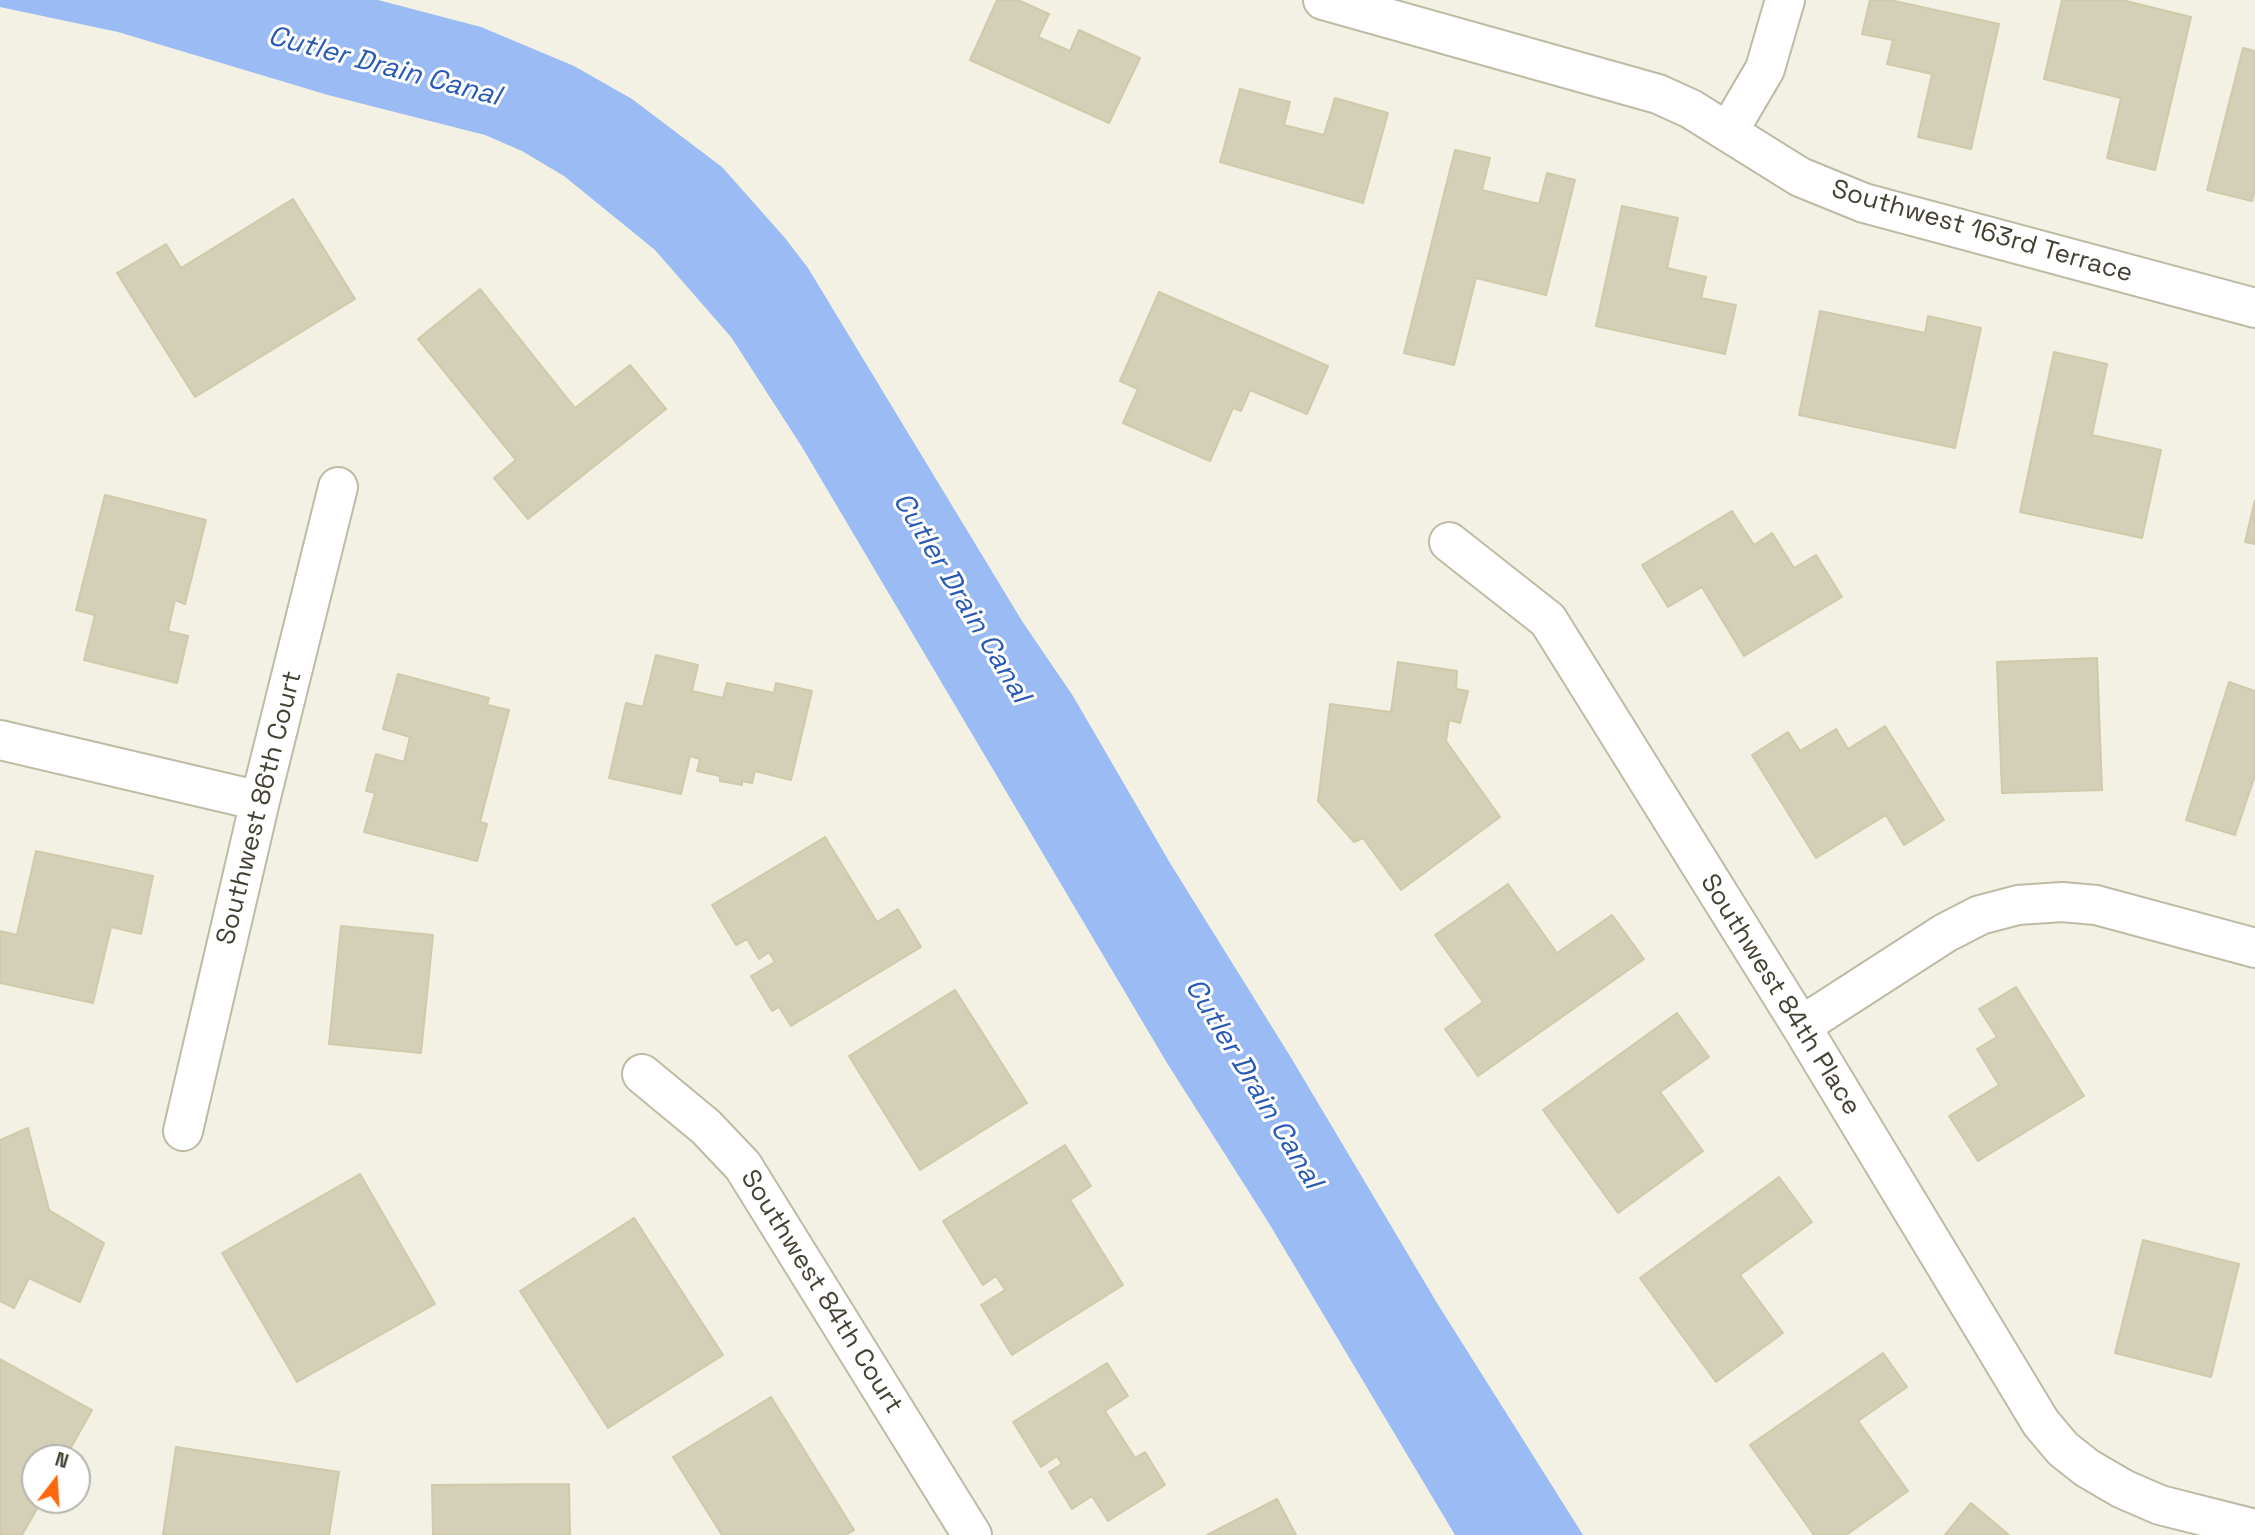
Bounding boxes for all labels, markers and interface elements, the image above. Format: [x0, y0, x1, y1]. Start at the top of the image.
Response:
water label: Cutler Drain Canal [264, 20, 504, 114]
street label: Southwest 163rd Terrace [1828, 174, 2136, 290]
water label: Cutler Drain Canal [885, 487, 1037, 709]
street label: Southwest 86th Court [211, 668, 309, 948]
street label: Southwest 84th Place [1693, 869, 1867, 1121]
water label: Cutler Drain Canal [1177, 973, 1329, 1195]
street label: Southwest 84th Court [733, 1165, 909, 1419]
north arrow [21, 1444, 91, 1514]
text: N [52, 1447, 71, 1474]

